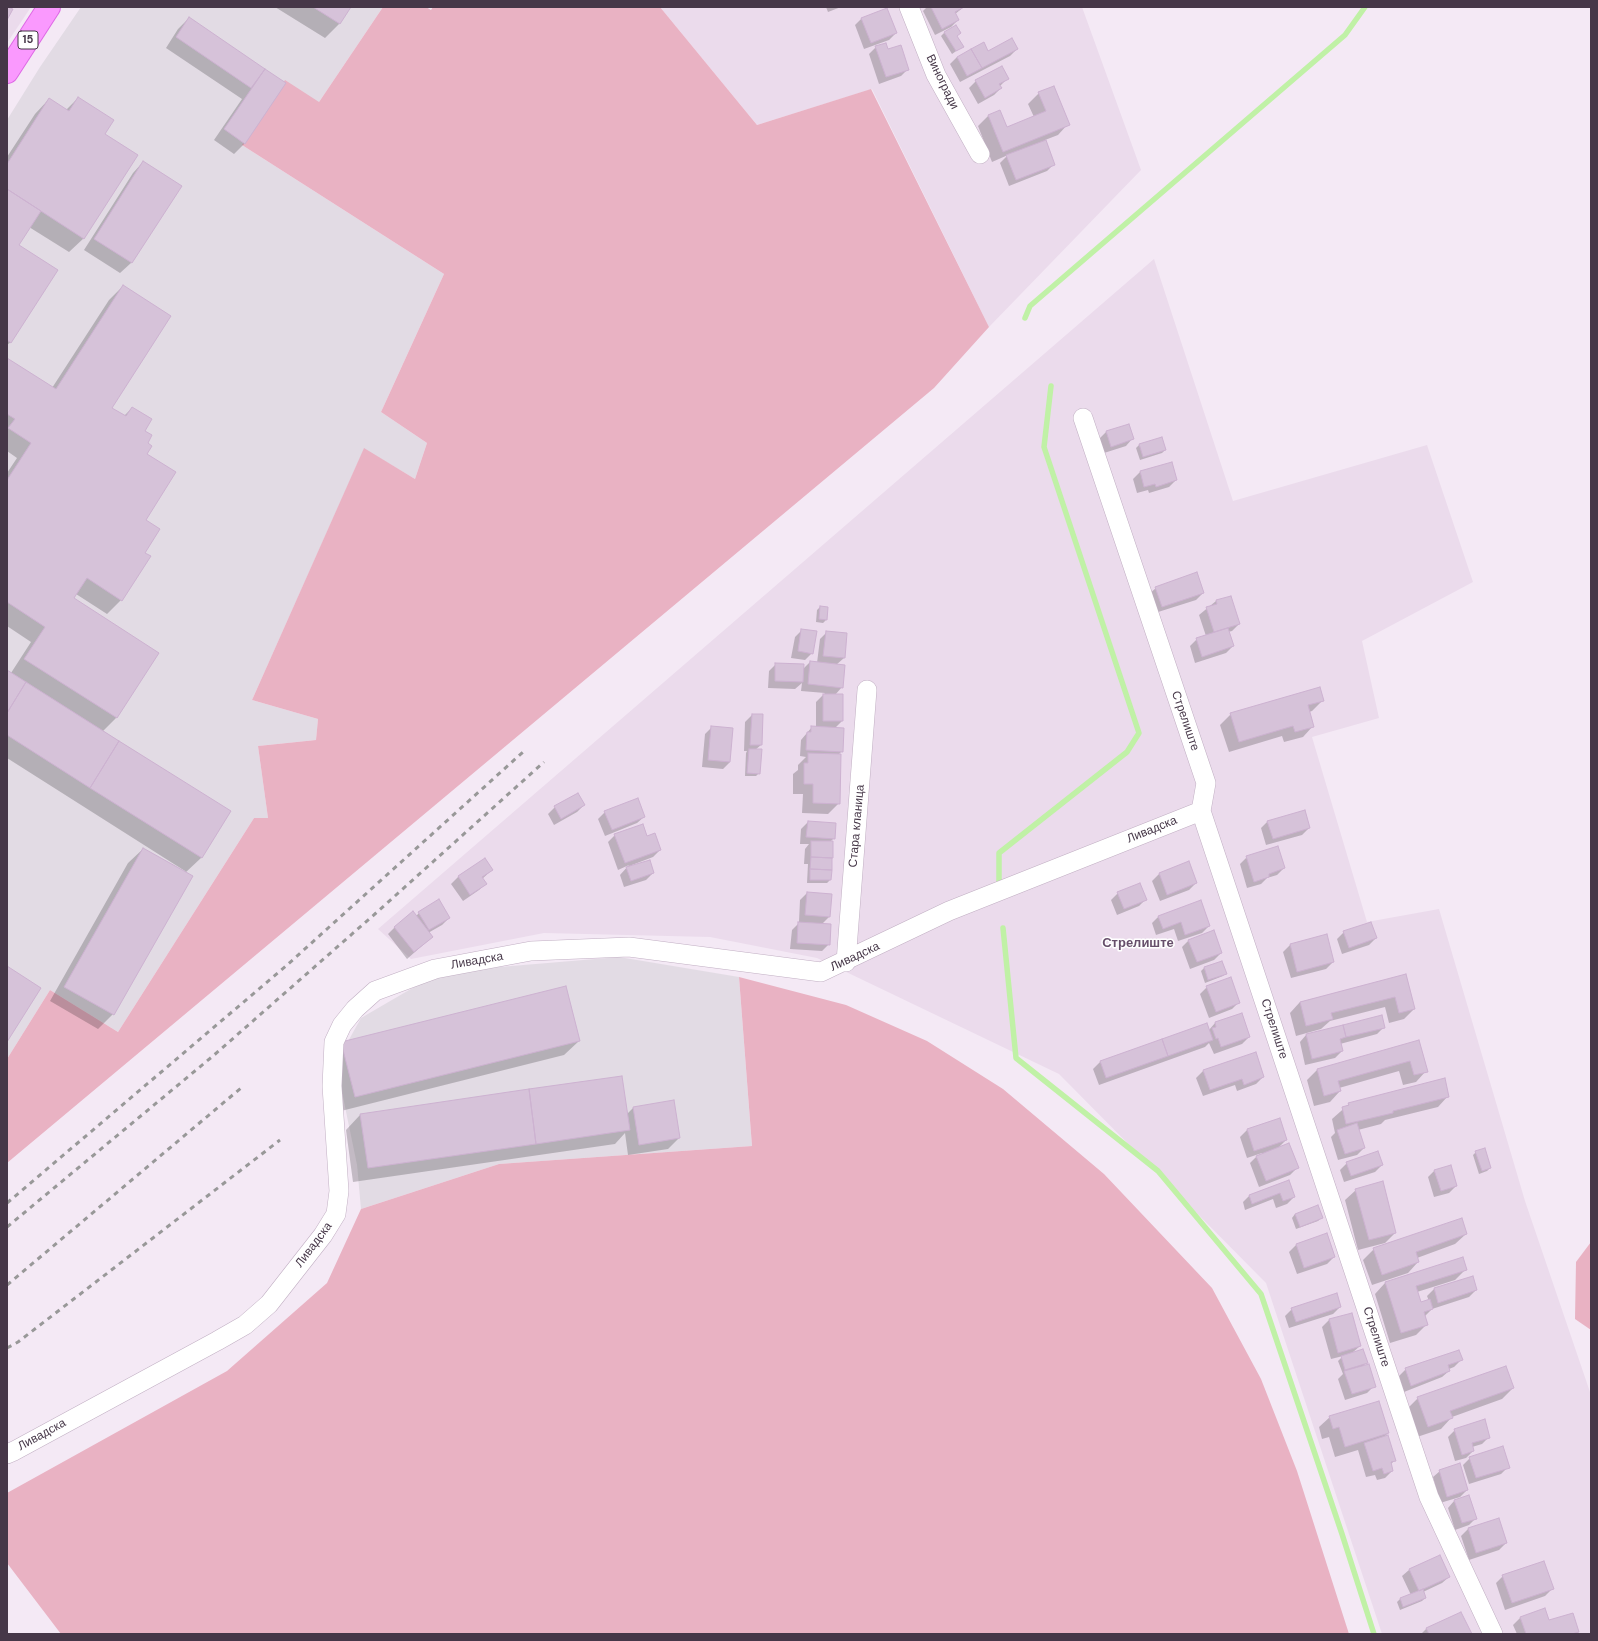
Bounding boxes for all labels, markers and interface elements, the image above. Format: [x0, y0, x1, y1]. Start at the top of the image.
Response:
road number: 15 [18, 31, 38, 49]
street label: Виногради [923, 52, 961, 112]
street label: Стрелиште [1168, 689, 1202, 753]
street label: Стара кланица [846, 784, 868, 868]
street label: Ливадска [1125, 813, 1179, 847]
district label: Стрелиште [1102, 936, 1174, 952]
street label: Ливадска [828, 939, 882, 975]
street label: Ливадска [450, 949, 504, 973]
street label: Стрелиште [1257, 997, 1291, 1061]
street label: Ливадска [292, 1220, 336, 1270]
street label: Стрелиште [1359, 1305, 1393, 1369]
street label: Ливадска [15, 1416, 69, 1454]

